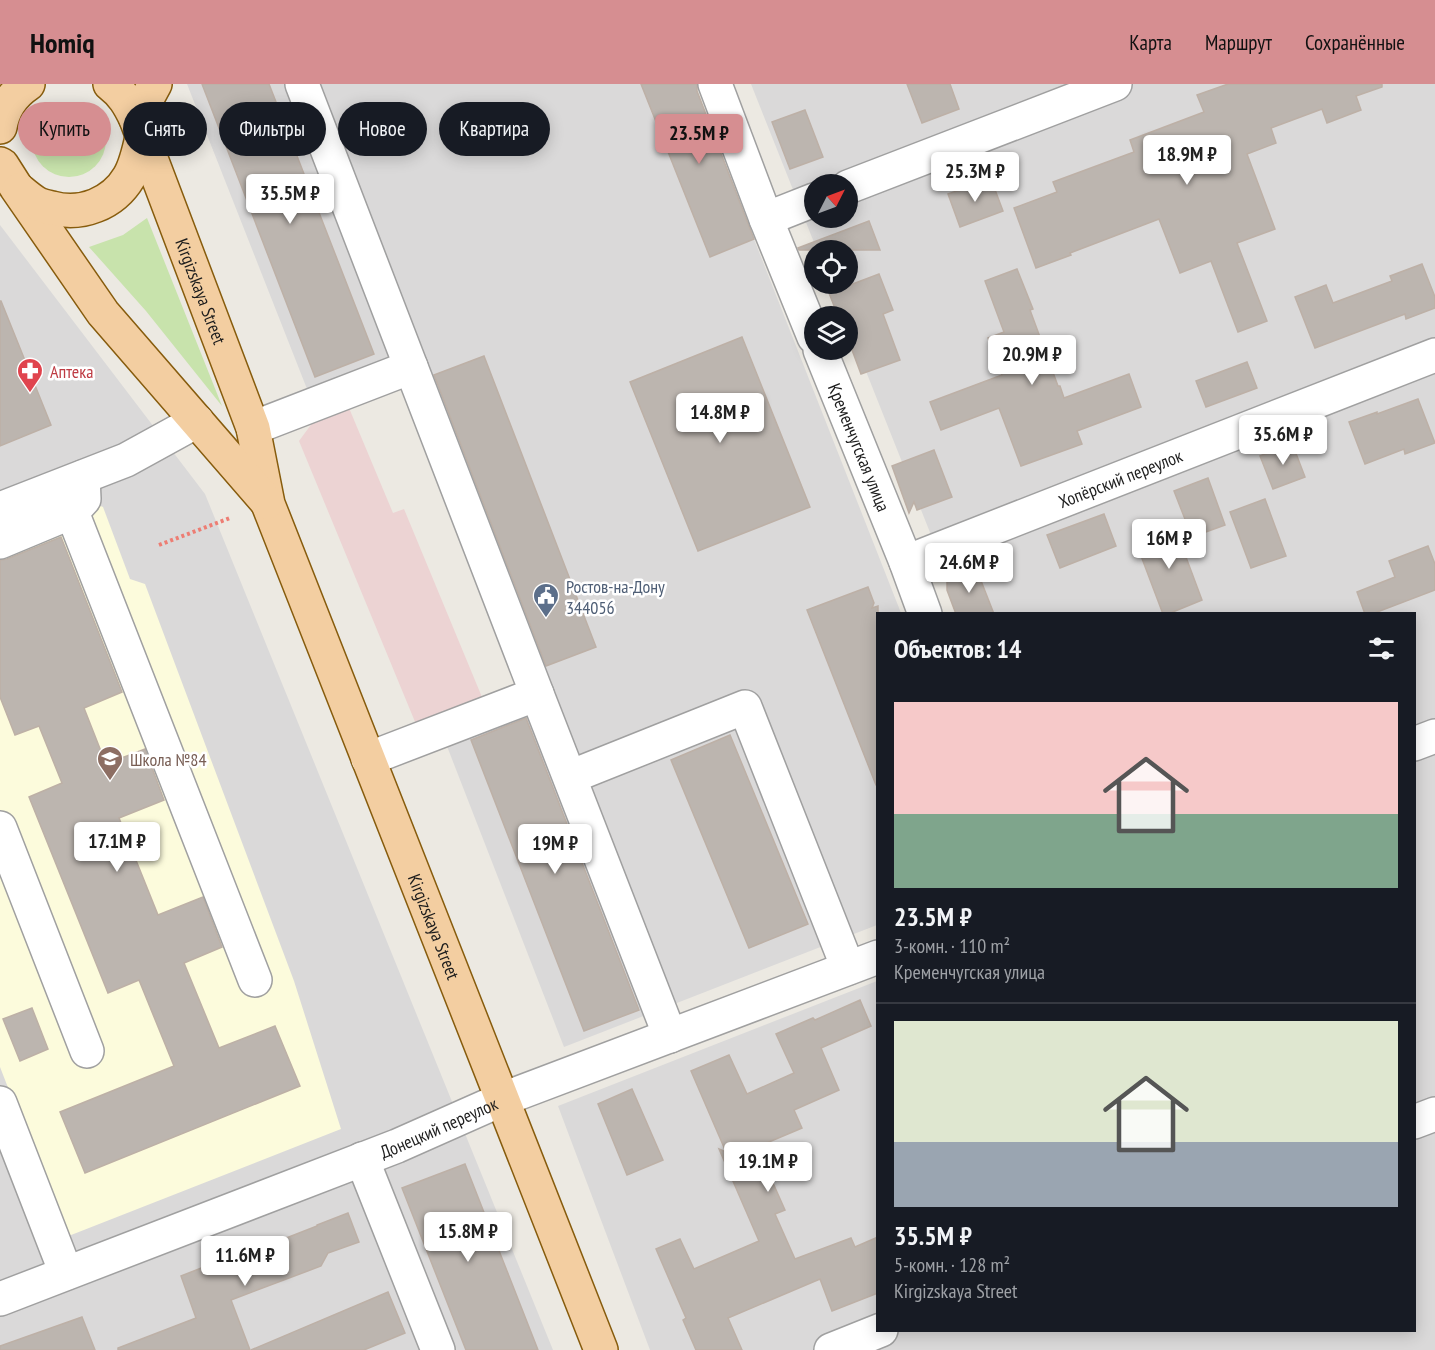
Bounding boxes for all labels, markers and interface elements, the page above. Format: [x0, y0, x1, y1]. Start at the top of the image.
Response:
text: Homiq [30, 24, 95, 61]
text: Карта [1129, 29, 1172, 56]
text: Маршрут [1205, 29, 1272, 56]
text: Сохранённые [1305, 29, 1405, 56]
chip: Купить [18, 102, 111, 156]
chip: Снять [123, 102, 207, 156]
chip: Фильтры [219, 102, 326, 156]
chip: Новое [338, 102, 427, 156]
chip: Квартира [439, 102, 550, 156]
pin: 23.5M ₽ [644, 114, 754, 165]
text: 23.5M ₽ [669, 120, 729, 146]
pin: 18.9M ₽ [1132, 135, 1242, 186]
text: 18.9M ₽ [1157, 141, 1217, 167]
pin: 25.3M ₽ [920, 152, 1030, 203]
text: 25.3M ₽ [945, 158, 1005, 184]
pin: 35.5M ₽ [235, 174, 345, 225]
north arrow [804, 174, 858, 228]
map controls [804, 174, 858, 360]
text: 35.5M ₽ [260, 180, 320, 206]
street label: Kirgizskaya Street [171, 235, 232, 347]
button: locate [804, 240, 858, 294]
button: layers [804, 306, 858, 360]
pin: 20.9M ₽ [977, 335, 1087, 386]
text: 20.9M ₽ [1002, 341, 1062, 367]
pharmacy icon: Аптека [15, 356, 45, 394]
place label: Аптека [50, 360, 93, 383]
street label: Кременчугская улица [823, 380, 896, 515]
pin: 14.8M ₽ [665, 393, 775, 444]
text: 14.8M ₽ [690, 399, 750, 425]
pin: 35.6M ₽ [1228, 415, 1338, 466]
text: 35.6M ₽ [1253, 421, 1313, 447]
street label: Хопёрский переулок [1055, 444, 1185, 513]
pin: 16M ₽ [1127, 519, 1211, 570]
text: 16M ₽ [1146, 525, 1192, 551]
pin: 24.6M ₽ [914, 543, 1024, 594]
text: 24.6M ₽ [939, 549, 999, 575]
place label: Ростов-на-Дону 344056 [566, 575, 665, 619]
public building icon: Ростов-на-Дону 344056 [531, 581, 561, 619]
text: Объектов: 14 [894, 632, 1021, 665]
icon: filters [1365, 632, 1398, 665]
icon: home [1092, 741, 1200, 849]
school or university icon: Школа №84 [95, 744, 125, 782]
place label: Школа №84 [130, 748, 207, 771]
pin: 17.1M ₽ [62, 822, 172, 873]
pin: 19M ₽ [513, 824, 597, 875]
text: 17.1M ₽ [88, 828, 146, 854]
text: 19M ₽ [532, 830, 578, 856]
street label: Kirgizskaya Street [403, 871, 465, 983]
text: 23.5M ₽ [894, 900, 972, 933]
text: 3-комн. · 110 m² [894, 933, 1010, 959]
text: Кременчугская улица [894, 959, 1045, 985]
icon: home [1092, 1060, 1200, 1168]
street label: Донецкий переулок [377, 1091, 501, 1163]
pin: 19.1M ₽ [713, 1142, 823, 1193]
text: 19.1M ₽ [738, 1148, 798, 1174]
pin: 15.8M ₽ [413, 1212, 523, 1263]
text: 15.8M ₽ [438, 1218, 498, 1244]
text: 35.5M ₽ [894, 1219, 972, 1252]
pin: 11.6M ₽ [190, 1236, 300, 1287]
text: 11.6M ₽ [215, 1242, 275, 1268]
text: 5-комн. · 128 m² [894, 1252, 1010, 1278]
text: Kirgizskaya Street [894, 1278, 1018, 1304]

